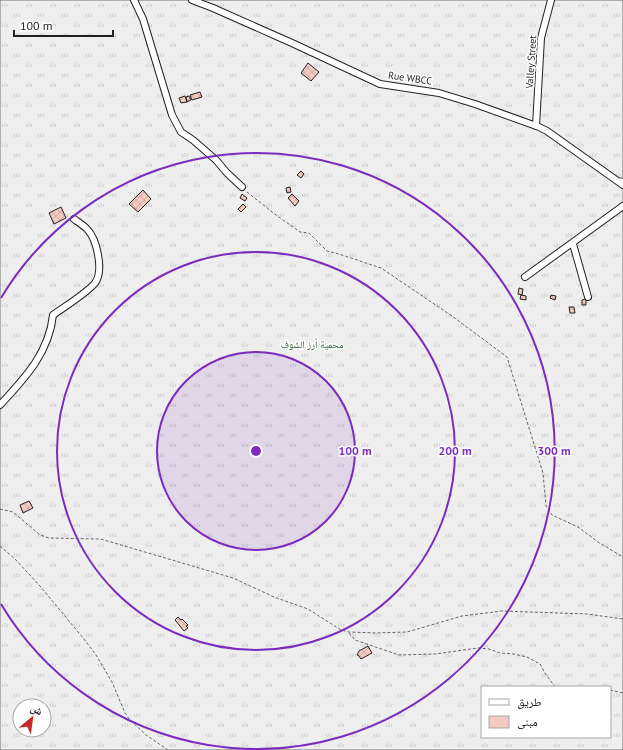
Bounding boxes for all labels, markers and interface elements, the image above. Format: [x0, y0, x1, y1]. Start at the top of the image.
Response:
scale bar [14, 12, 113, 38]
text: 100 m [20, 18, 53, 33]
street label: Valley Street [523, 34, 539, 90]
street label: Rue WBCC [387, 68, 433, 88]
park label: محمية أرز الشوف [280, 338, 344, 351]
text: 100 m [338, 443, 372, 458]
text: 200 m [438, 443, 472, 458]
text: 300 m [537, 443, 571, 458]
centre of rings [249, 444, 263, 458]
legend [481, 686, 611, 738]
text: طريق [517, 694, 542, 709]
north arrow [12, 698, 52, 738]
text: ش [28, 700, 46, 719]
text: مبنى [517, 714, 538, 729]

